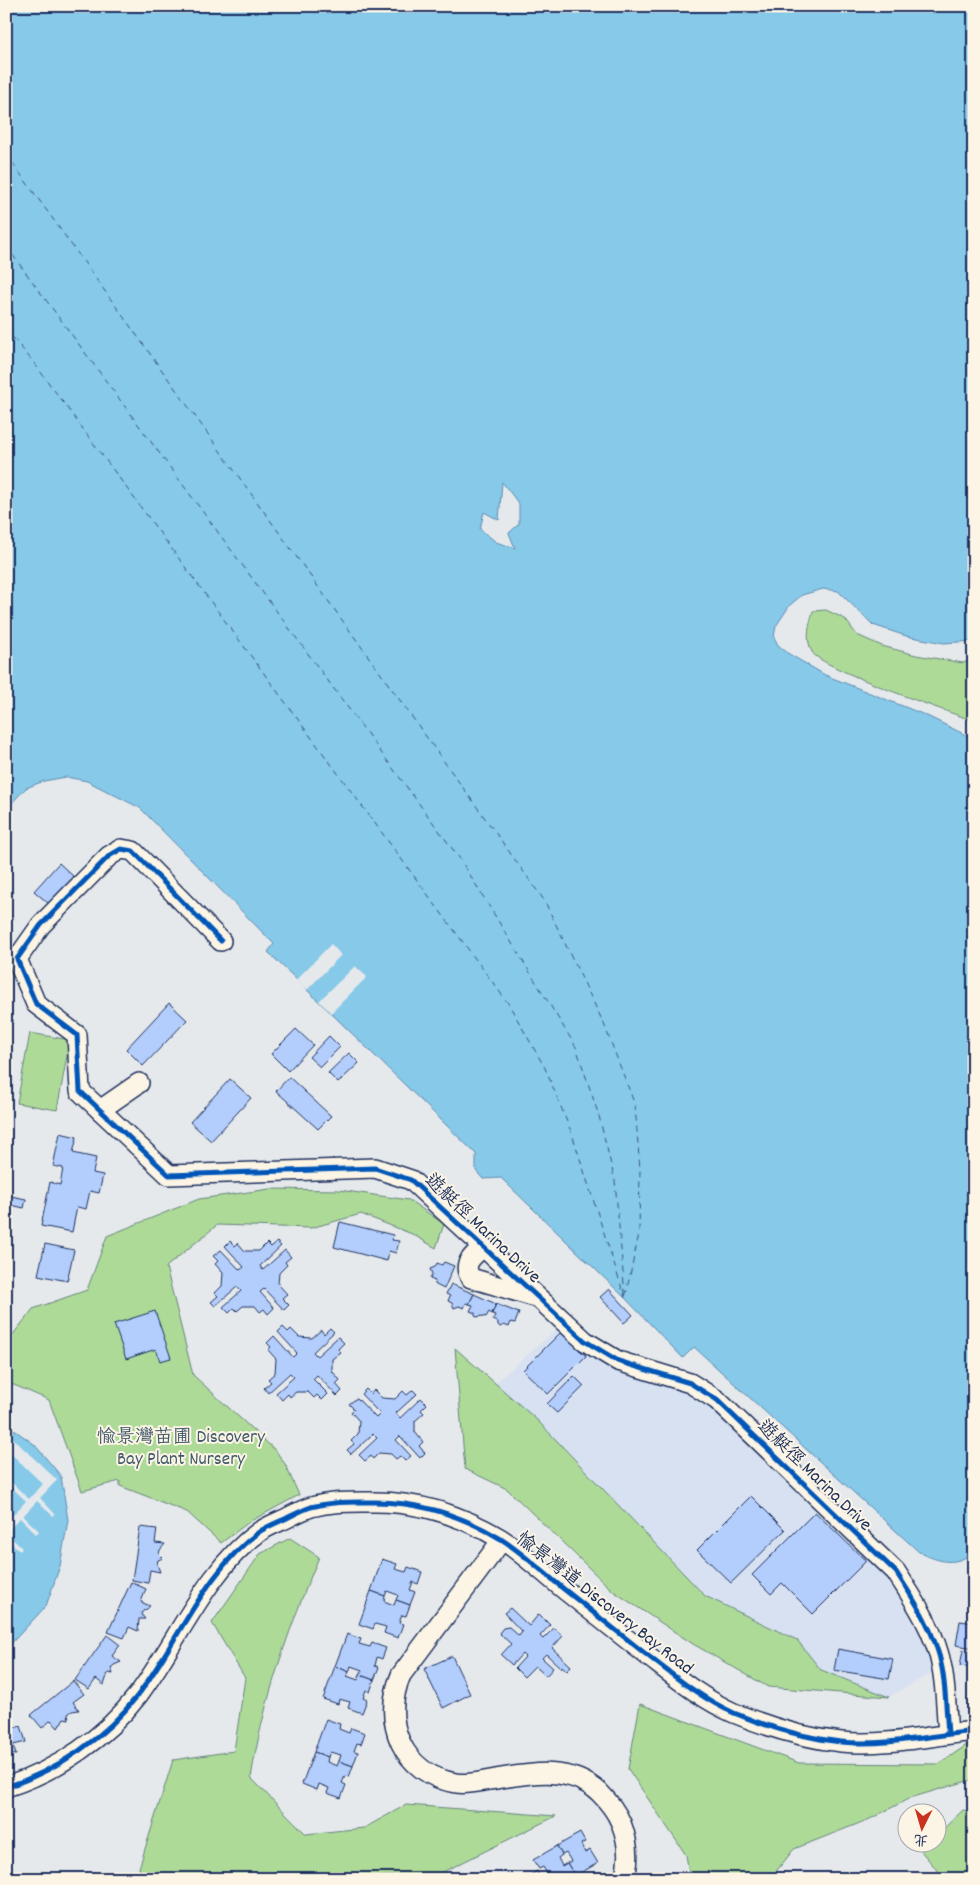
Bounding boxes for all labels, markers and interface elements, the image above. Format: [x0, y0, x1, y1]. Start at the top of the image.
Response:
street label: 遊艇徑 Marina Drive [417, 1168, 546, 1291]
street label: 遊艇徑 Marina Drive [750, 1415, 877, 1539]
park label: 愉景灣苗圃 Discovery Bay Plant Nursery [97, 1425, 265, 1474]
street label: 愉景灣道 Discovery Bay Road [509, 1527, 698, 1683]
north arrow [898, 1802, 948, 1852]
text: 北 [913, 1828, 929, 1850]

